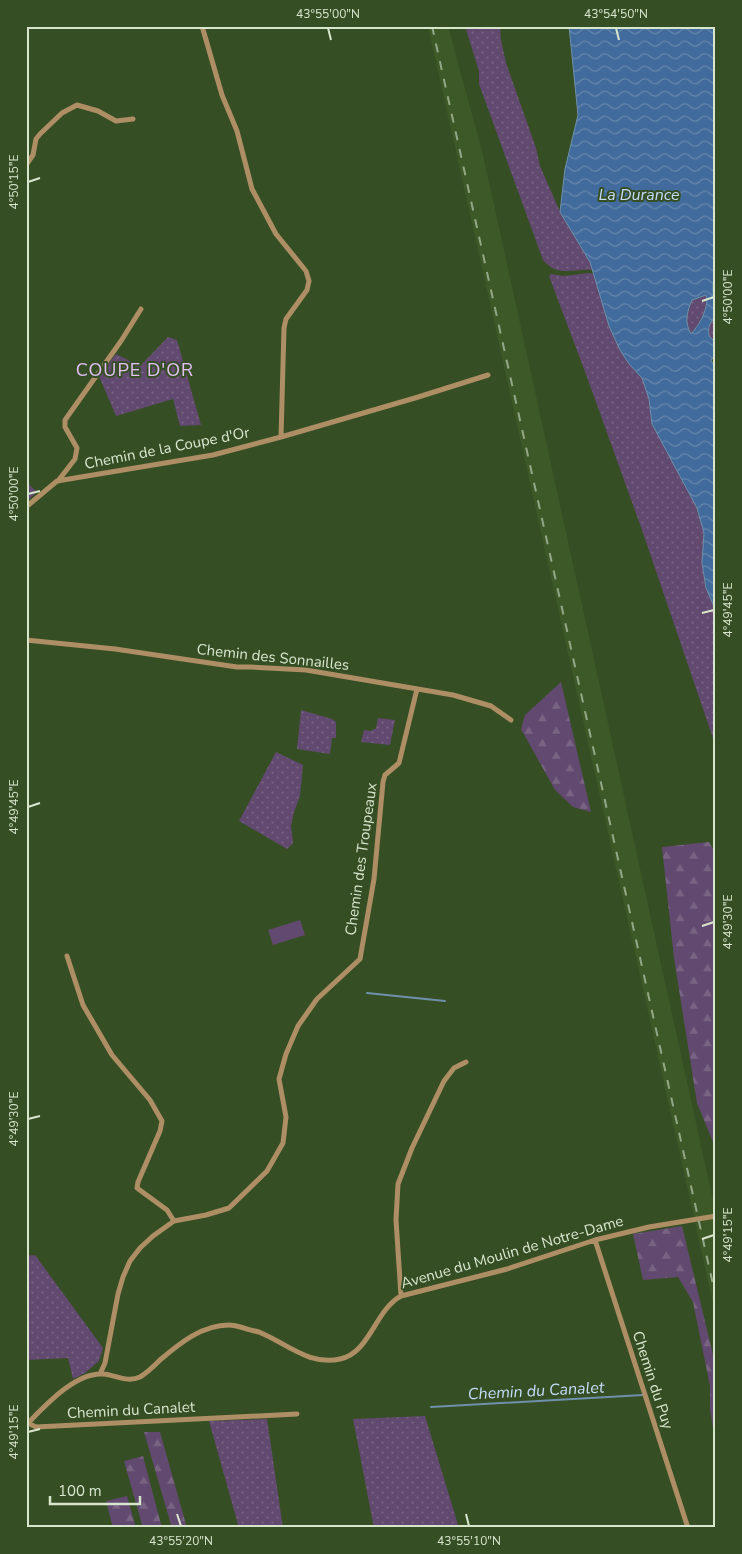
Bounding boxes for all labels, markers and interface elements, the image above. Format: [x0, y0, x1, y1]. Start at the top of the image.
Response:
text: 43°55'00"N [296, 6, 360, 22]
text: 43°54'50"N [584, 6, 648, 22]
text: 4°50'15"E [6, 155, 22, 209]
water label: La Durance [598, 184, 680, 206]
text: 4°50'00"E [720, 270, 736, 324]
district label: COUPE D'OR [76, 358, 194, 382]
street label: Chemin de la Coupe d'Or [83, 422, 252, 474]
text: 4°50'00"E [6, 467, 22, 521]
text: 4°49'45"E [720, 583, 736, 637]
street label: Chemin des Sonnailles [196, 639, 350, 675]
text: 4°49'45"E [6, 780, 22, 834]
street label: Chemin des Troupeaux [340, 781, 382, 937]
text: 4°49'30"E [720, 895, 736, 949]
text: 4°49'30"E [6, 1092, 22, 1146]
text: 4°49'15"E [720, 1208, 736, 1262]
street label: Avenue du Moulin de Notre-Dame [398, 1211, 626, 1293]
street label: Chemin du Puy [628, 1328, 678, 1432]
water label: Chemin du Canalet [467, 1376, 605, 1406]
street label: Chemin du Canalet [66, 1397, 196, 1423]
text: 4°49'15"E [6, 1405, 22, 1459]
scale bar [50, 1474, 140, 1506]
text: 100 m [58, 1481, 102, 1501]
text: 43°55'20"N [149, 1533, 213, 1549]
text: 43°55'10"N [437, 1533, 501, 1549]

